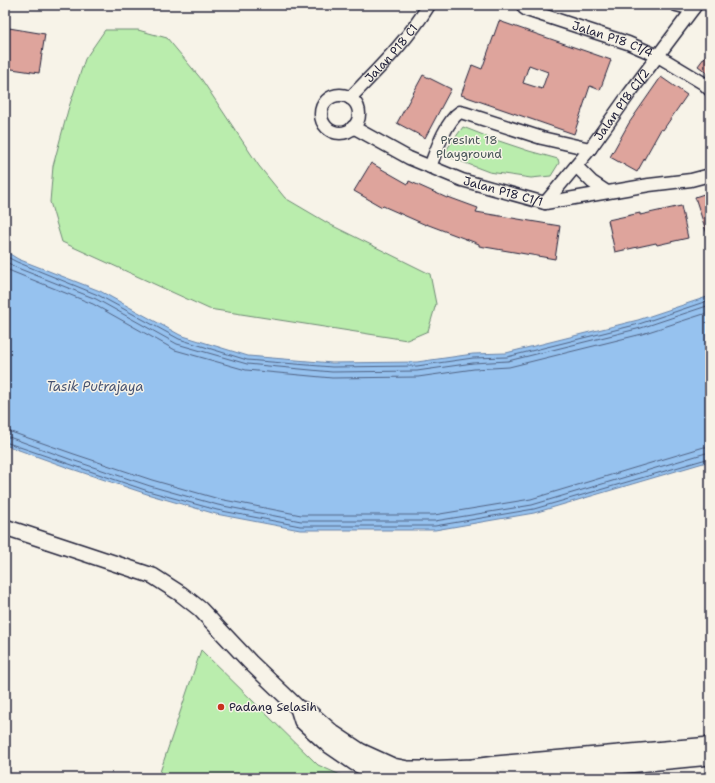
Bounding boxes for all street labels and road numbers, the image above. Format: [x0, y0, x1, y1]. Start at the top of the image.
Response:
street label: Jalan P18 C1/4 [570, 17, 656, 61]
street label: Jalan P18 C1 [361, 21, 422, 86]
street label: Jalan P18 C1/2 [590, 65, 653, 144]
street label: Jalan P18 C1/1 [461, 173, 545, 210]

